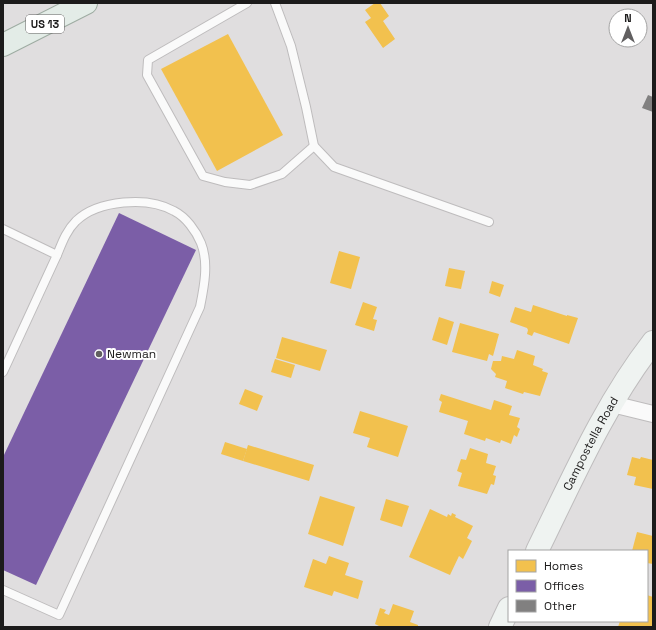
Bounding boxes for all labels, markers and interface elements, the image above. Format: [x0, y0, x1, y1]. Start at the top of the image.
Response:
north arrow [608, 8, 648, 48]
text: N [624, 11, 632, 25]
road number: US 13 [26, 15, 64, 33]
place label: Newman [107, 346, 156, 362]
marker: Newman [94, 349, 104, 359]
street label: Campostella Road [559, 394, 622, 493]
legend [508, 550, 648, 622]
text: Homes [544, 558, 583, 574]
text: Offices [544, 578, 584, 594]
text: Other [544, 598, 577, 614]

